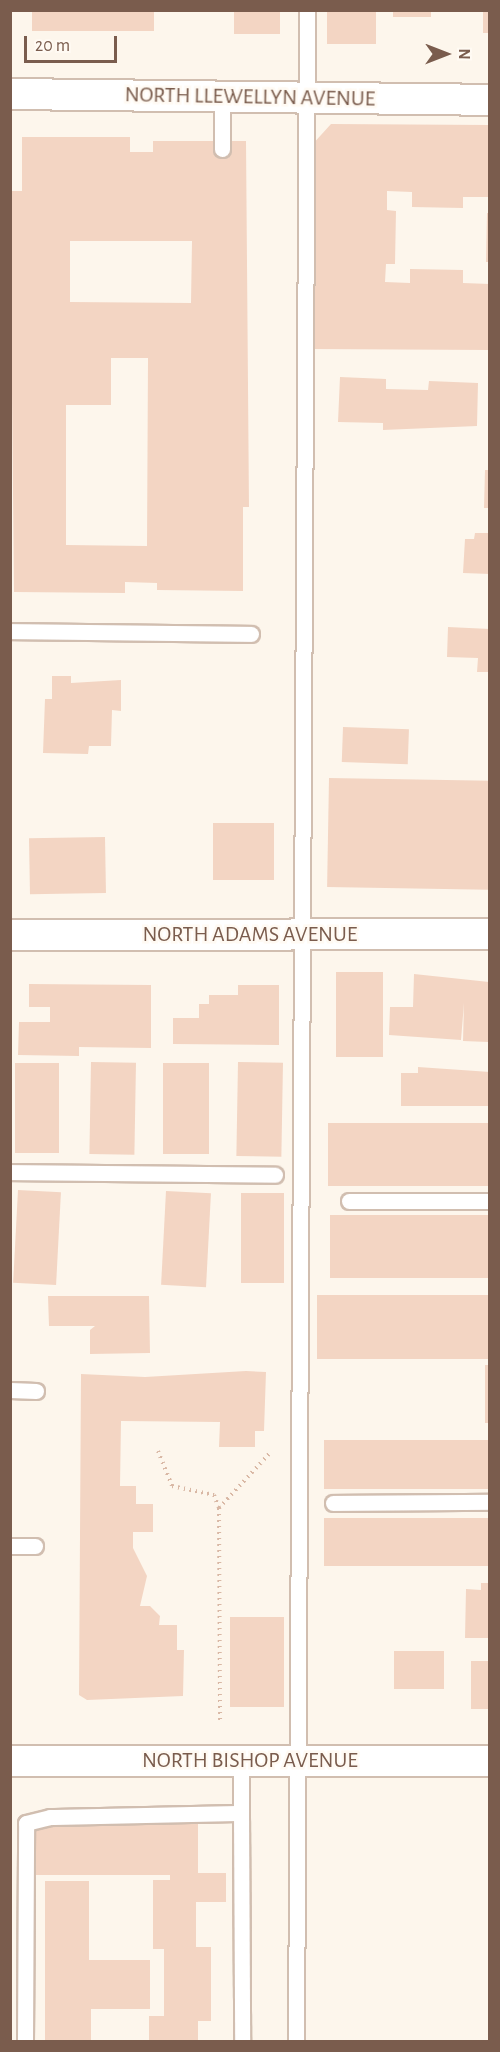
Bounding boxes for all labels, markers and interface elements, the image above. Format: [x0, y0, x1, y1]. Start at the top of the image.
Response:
scale bar [27, 24, 120, 62]
north arrow [416, 24, 476, 84]
text: 20 m [35, 37, 70, 55]
text: N [456, 48, 472, 60]
street label: NORTH LLEWELLYN AVENUE [124, 82, 376, 112]
street label: NORTH ADAMS AVENUE [143, 922, 357, 948]
street label: NORTH BISHOP AVENUE [142, 1748, 358, 1774]

